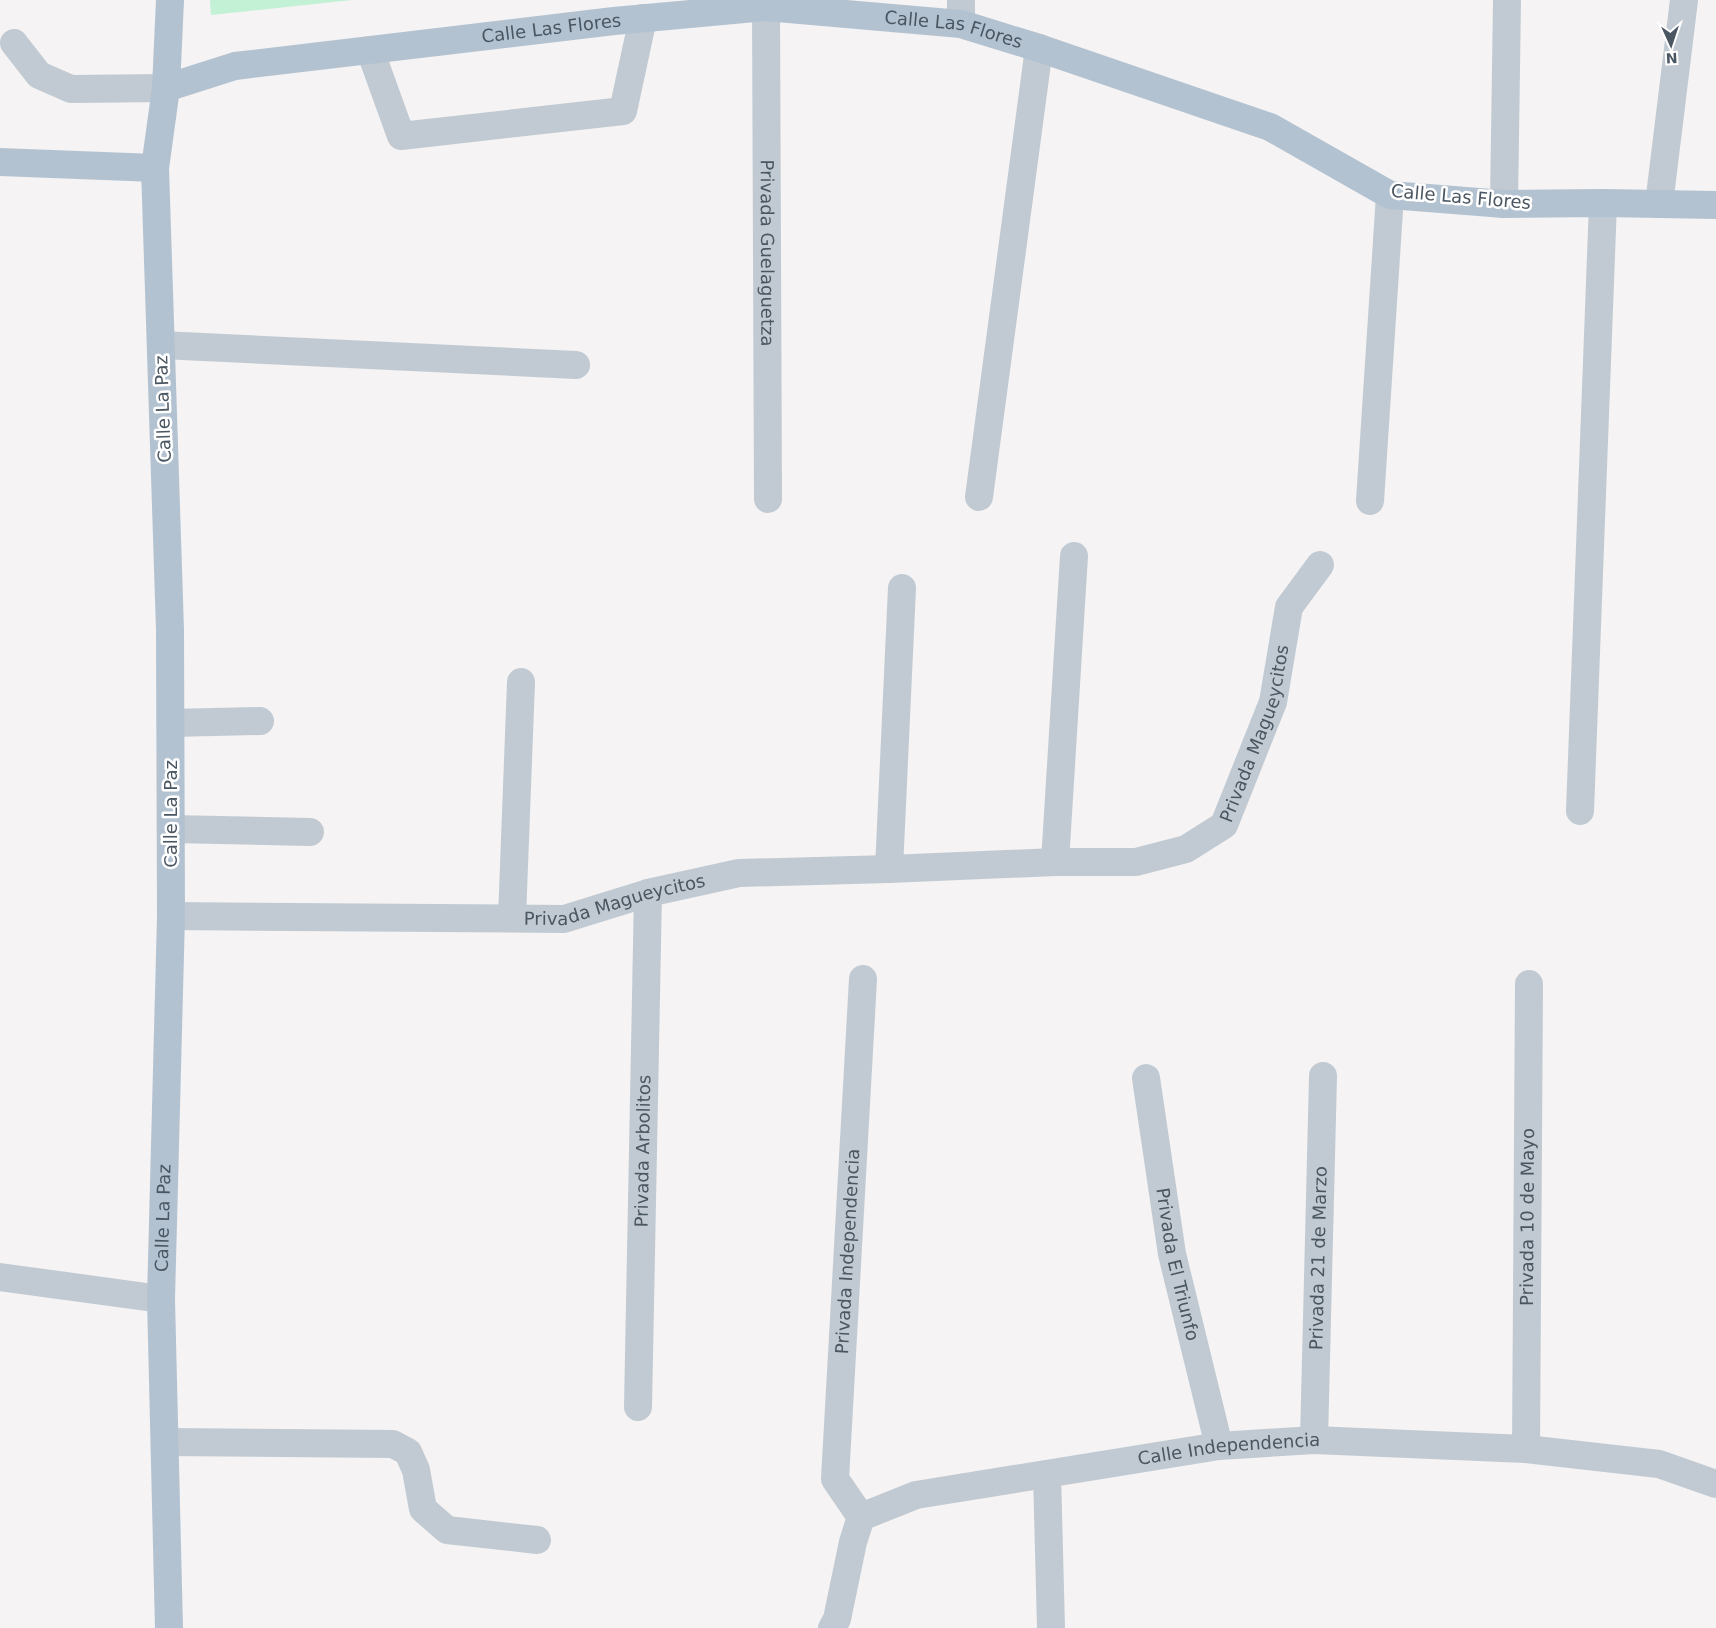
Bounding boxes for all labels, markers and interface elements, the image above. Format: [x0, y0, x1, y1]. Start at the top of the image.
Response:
street label: Calle Las Flores [884, 6, 1025, 52]
street label: Calle Las Flores [480, 9, 622, 47]
north arrow [1646, 20, 1696, 70]
text: N [1665, 50, 1678, 66]
street label: Privada Guelaguetza [757, 160, 778, 346]
street label: Calle Las Flores [1390, 180, 1532, 213]
street label: Calle La Paz [150, 355, 175, 463]
street label: Privada Magueycitos [1215, 643, 1292, 825]
street label: Calle La Paz [160, 760, 181, 868]
street label: Privada Magueycitos [524, 870, 707, 929]
street label: Privada Arbolitos [630, 1075, 654, 1228]
street label: Privada 10 de Mayo [1516, 1128, 1538, 1306]
street label: Privada Independencia [831, 1148, 863, 1355]
street label: Calle La Paz [151, 1164, 175, 1272]
street label: Privada 21 de Marzo [1305, 1166, 1331, 1350]
street label: Privada El Triunfo [1152, 1186, 1204, 1343]
street label: Calle Independencia [1136, 1429, 1321, 1469]

